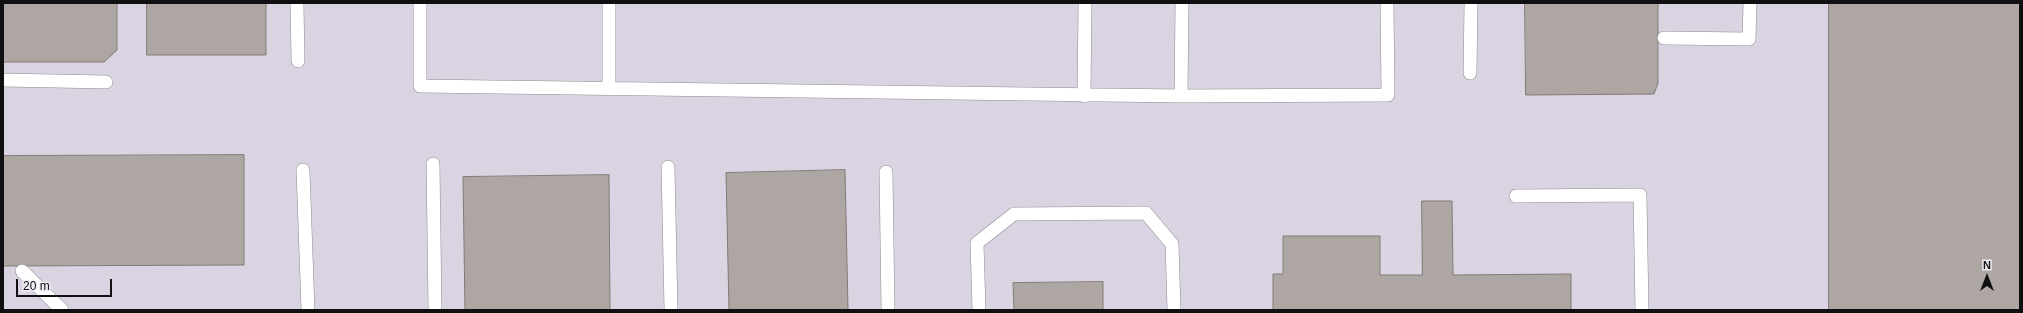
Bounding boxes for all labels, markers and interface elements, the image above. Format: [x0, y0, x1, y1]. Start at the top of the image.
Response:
north arrow [1967, 257, 2007, 297]
text: N [1983, 259, 1991, 271]
scale bar [18, 271, 114, 297]
text: 20 m [23, 279, 50, 293]

